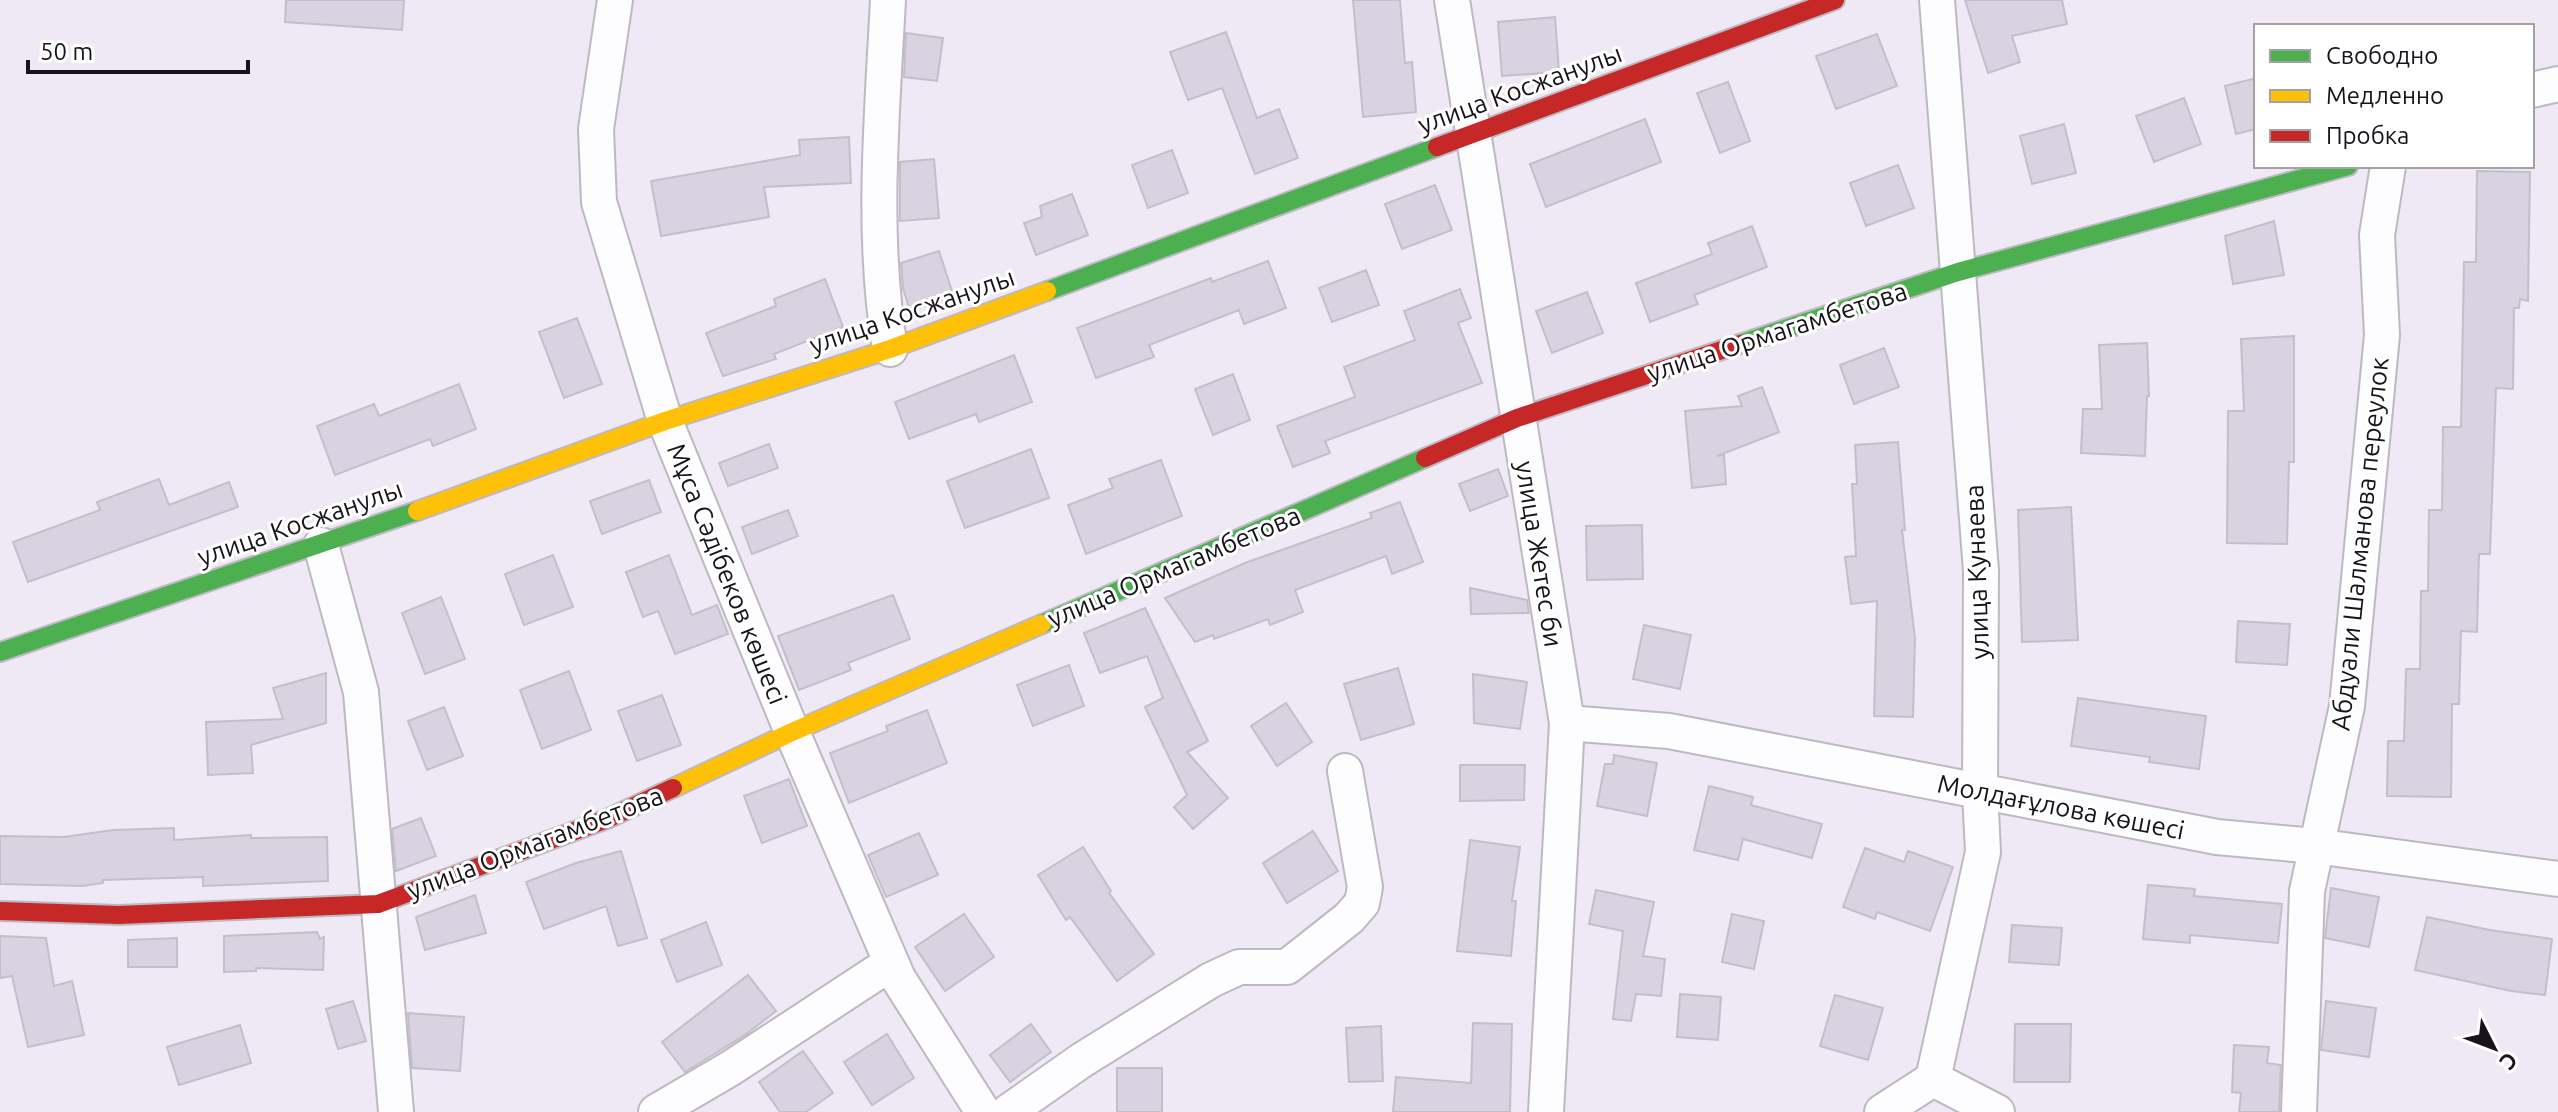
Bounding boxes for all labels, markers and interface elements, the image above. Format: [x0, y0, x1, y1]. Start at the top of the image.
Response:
scale bar [28, 24, 248, 74]
legend [2254, 24, 2534, 168]
text: 50 m [40, 38, 93, 65]
street label: улица Косжанулы [1414, 38, 1626, 139]
text: Свободно [2326, 42, 2438, 69]
text: Медленно [2326, 82, 2444, 109]
text: Пробка [2326, 122, 2409, 149]
street label: улица Косжанулы [806, 262, 1018, 359]
street label: улица Ормагамбетова [1643, 276, 1910, 387]
street label: Абдуали Шалманова переулок [2325, 356, 2394, 732]
street label: Мұса Сәдібеков көшесі [662, 439, 793, 708]
street label: улица Жетес би [1510, 459, 1569, 649]
street label: улица Косжанулы [194, 474, 406, 571]
street label: улица Кунаева [1959, 484, 1994, 660]
street label: улица Ормагамбетова [1043, 500, 1304, 633]
street label: Молдағұлова көшесі [1935, 768, 2187, 845]
street label: улица Ормагамбетова [403, 780, 667, 905]
north arrow [2454, 1008, 2534, 1088]
text: С [2495, 1048, 2523, 1075]

